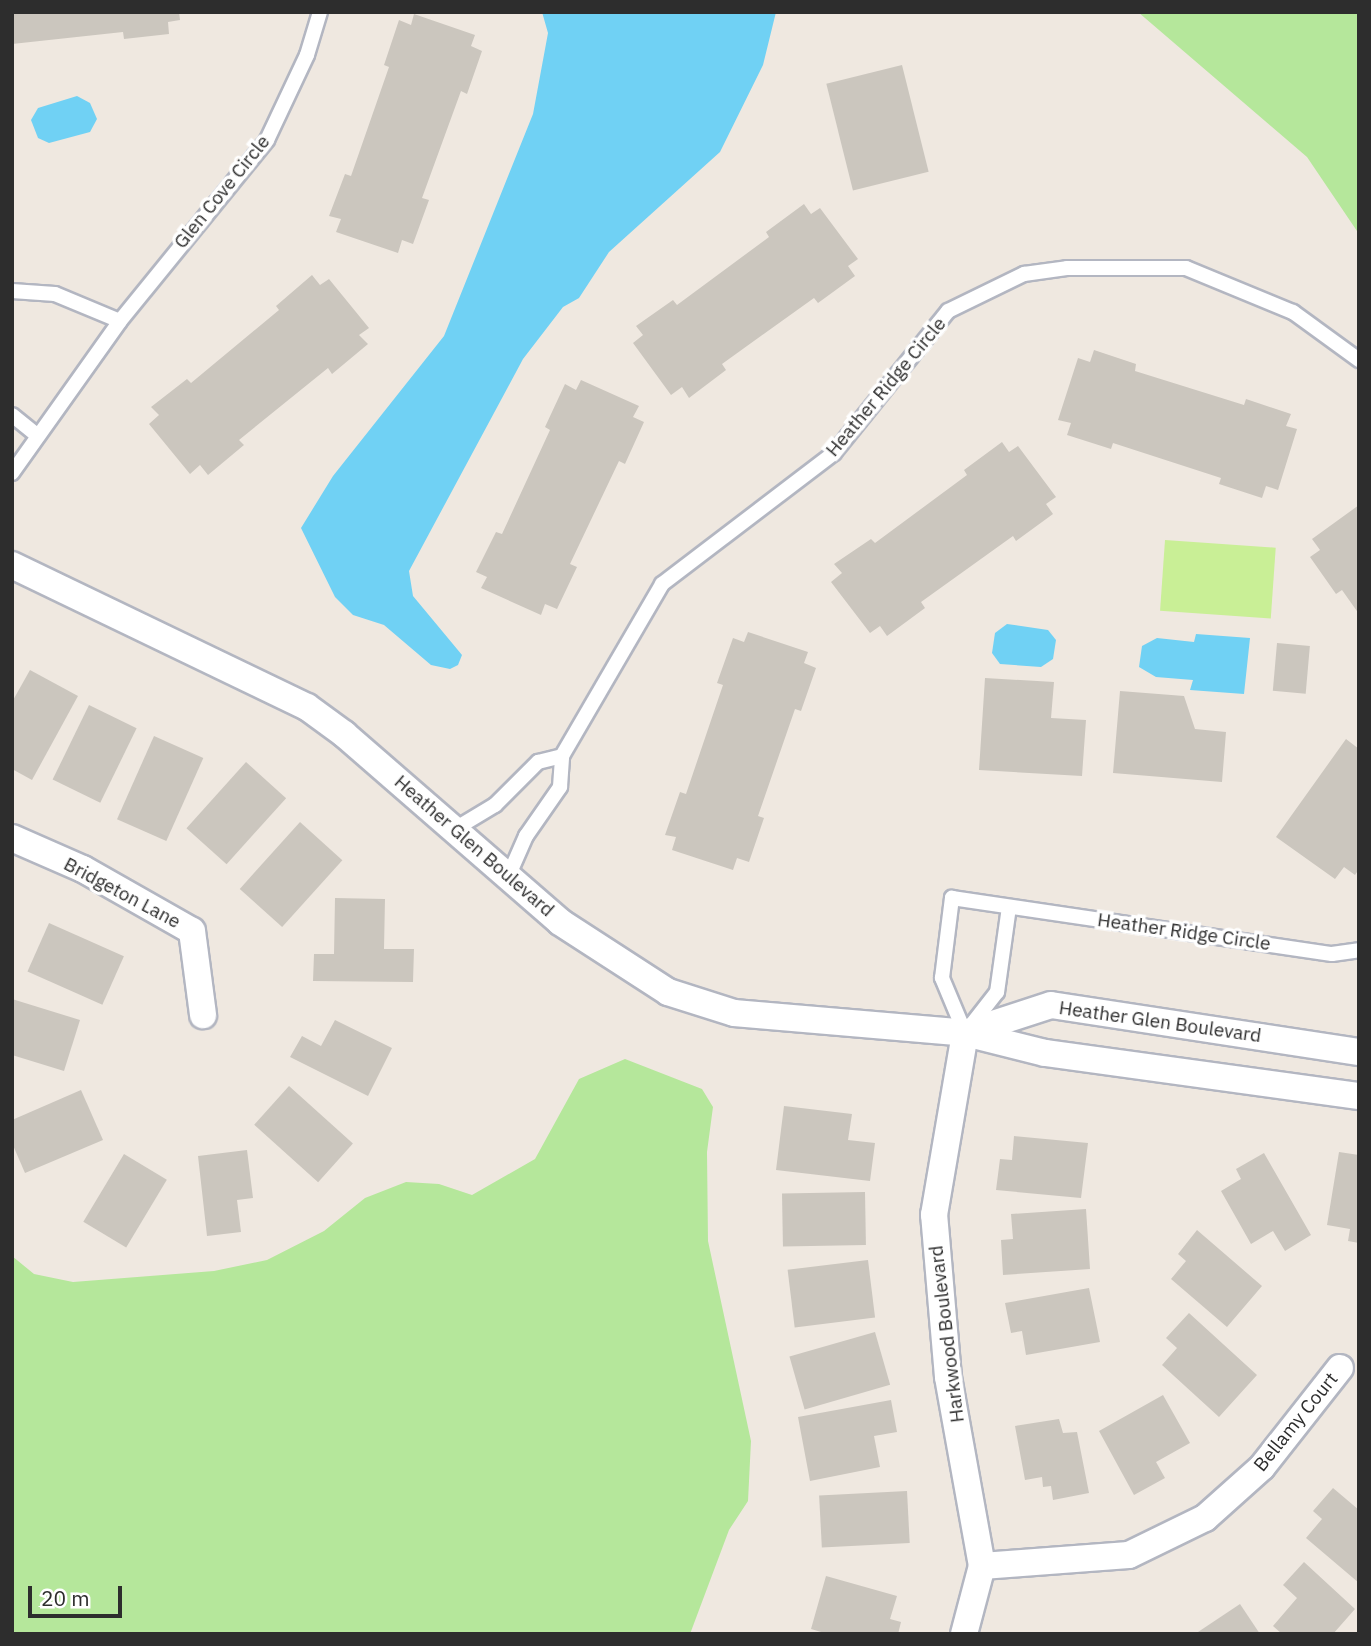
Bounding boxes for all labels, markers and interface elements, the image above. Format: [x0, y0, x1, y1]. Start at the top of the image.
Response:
street label: Glen Cove Circle [169, 131, 275, 253]
street label: Heather Ridge Circle [821, 313, 951, 461]
street label: Heather Glen Boulevard [390, 771, 558, 921]
street label: Bridgeton Lane [60, 853, 184, 933]
street label: Heather Ridge Circle [1096, 909, 1272, 955]
street label: Heather Glen Boulevard [1057, 997, 1263, 1047]
street label: Harkwood Boulevard [925, 1244, 969, 1424]
street label: Bellamy Court [1249, 1368, 1343, 1476]
scale bar [32, 1572, 126, 1616]
text: 20 m [41, 1584, 90, 1612]

